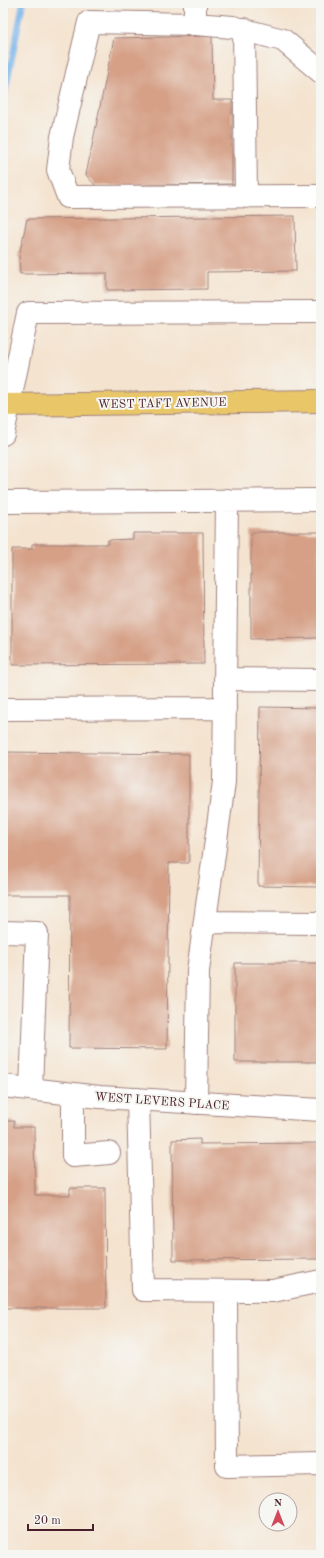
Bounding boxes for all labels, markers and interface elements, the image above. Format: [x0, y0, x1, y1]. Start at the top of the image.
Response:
street label: WEST TAFT AVENUE [97, 397, 227, 411]
street label: WEST LEVERS PLACE [94, 1091, 230, 1113]
north arrow [258, 1492, 298, 1532]
text: N [274, 1498, 283, 1509]
scale bar [28, 1506, 93, 1532]
text: 20 m [34, 1515, 61, 1527]

